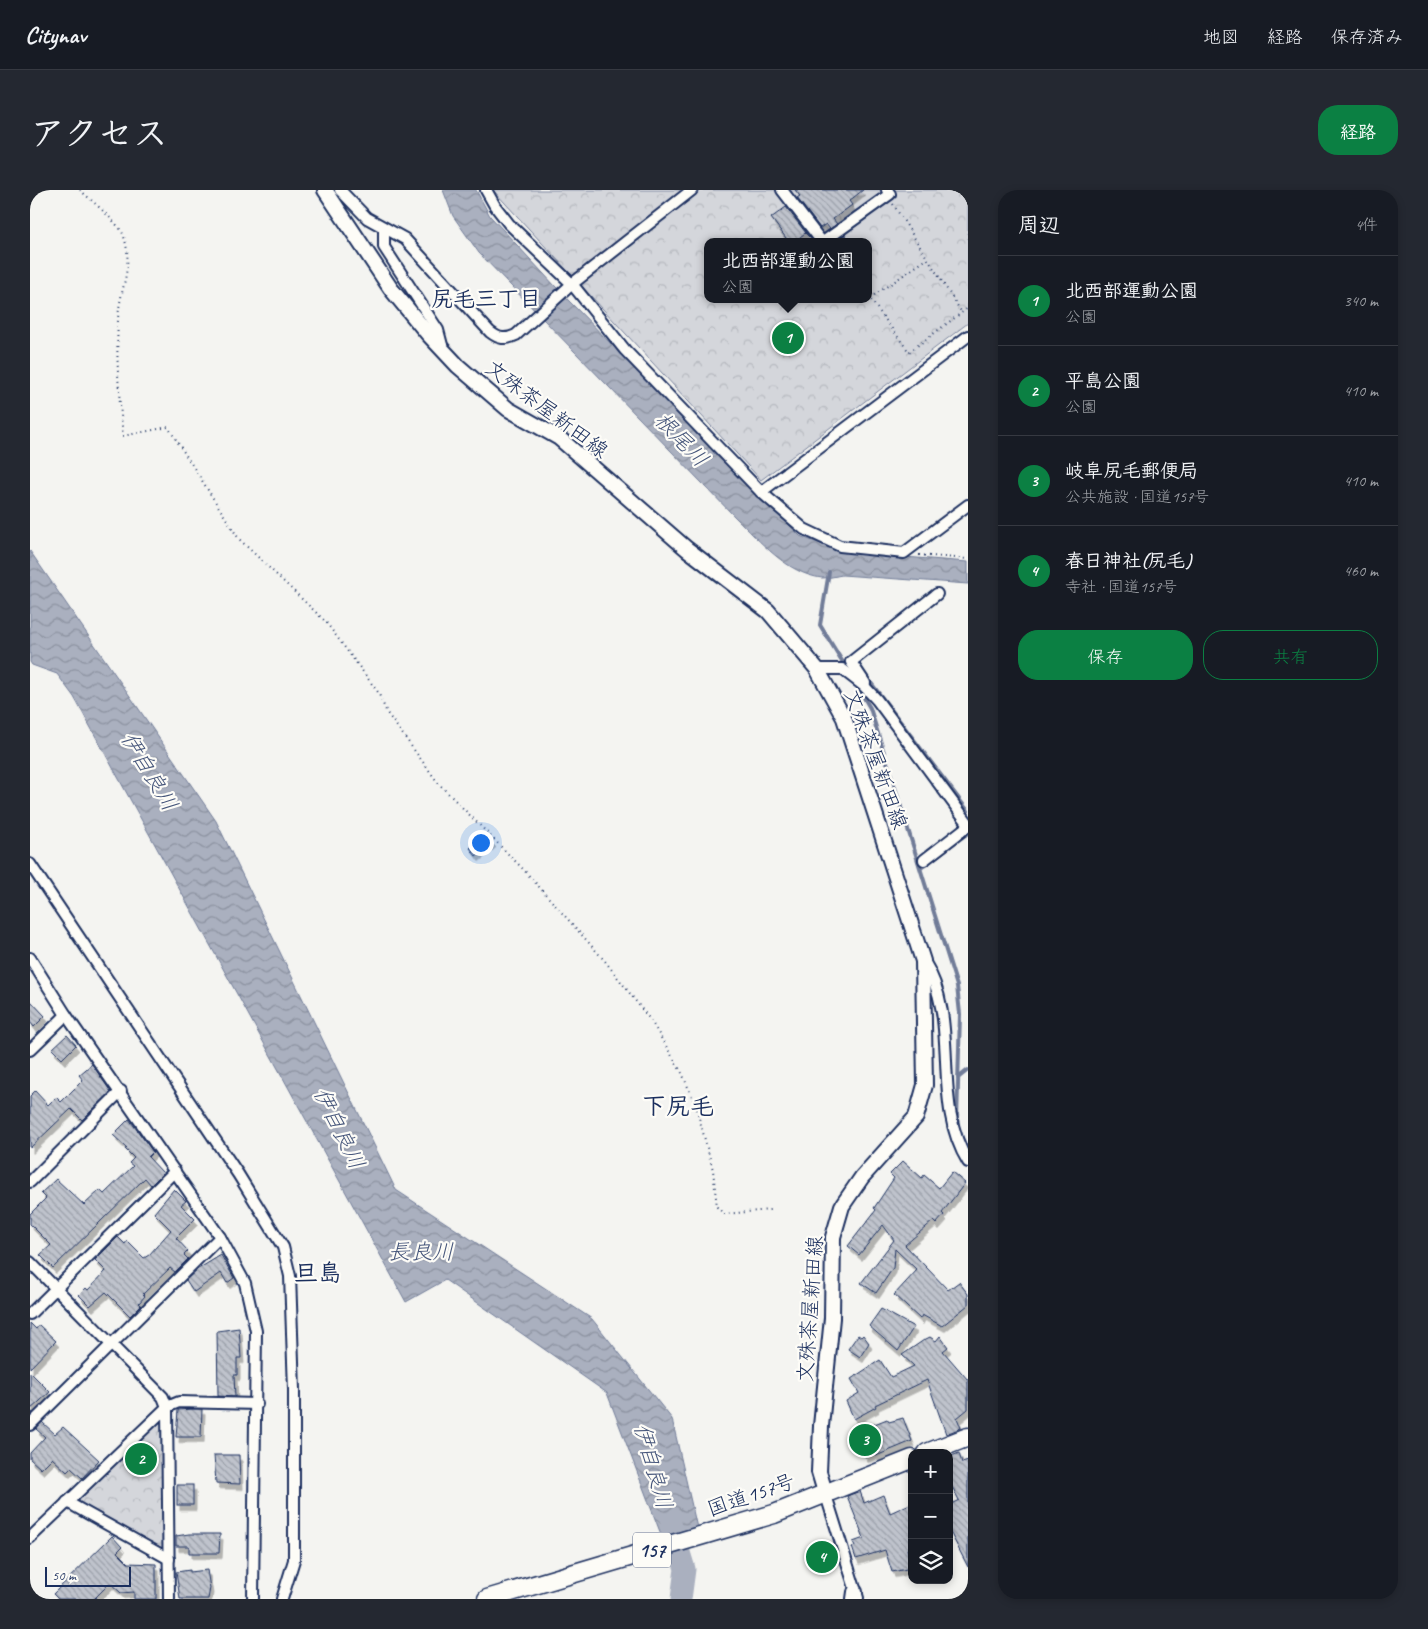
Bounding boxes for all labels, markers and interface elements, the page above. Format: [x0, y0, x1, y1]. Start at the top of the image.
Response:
text: Citynav [25, 20, 86, 50]
text: 地図 [1203, 26, 1239, 48]
text: 経路 [1267, 26, 1303, 48]
text: 保存済み [1331, 26, 1403, 48]
button: 経路 [1318, 105, 1398, 155]
text: アクセス [30, 111, 168, 156]
text: 周辺 [1018, 212, 1060, 238]
text: 4件 [1355, 215, 1378, 235]
popup [704, 238, 872, 303]
text: 北西部運動公園 [721, 249, 855, 273]
text: 公園 [721, 277, 754, 297]
text: 北西部運動公園 [1065, 279, 1198, 303]
district label: 尻毛三丁目 [431, 285, 541, 313]
text: 1 [1030, 291, 1038, 311]
text: 340 m [1344, 291, 1378, 311]
text: 公園 [1065, 307, 1097, 327]
pin: 1 [772, 319, 804, 357]
street label: 文殊茶屋新田線 [480, 354, 614, 464]
text: 平島公園 [1065, 369, 1141, 393]
text: 2 [1030, 381, 1038, 401]
text: 410 m [1344, 381, 1378, 401]
text: 公園 [1065, 397, 1097, 417]
water label: 根尾川 [648, 406, 714, 473]
text: 岐阜尻毛郵便局 [1065, 459, 1198, 483]
text: 3 [1030, 471, 1038, 491]
text: 410 m [1344, 471, 1378, 491]
text: 公共施設 · 国道157号 [1065, 487, 1209, 507]
text: 春日神社(尻毛) [1065, 549, 1192, 573]
text: 4 [1030, 561, 1038, 581]
text: 460 m [1344, 561, 1378, 581]
text: 寺社 · 国道157号 [1065, 577, 1177, 597]
button: 保存 [1018, 630, 1193, 680]
button: 共有 [1203, 630, 1378, 680]
street label: 文殊茶屋新田線 [839, 685, 913, 833]
water label: 伊自良川 [114, 727, 184, 816]
your location [468, 830, 494, 856]
water label: 伊自良川 [307, 1083, 371, 1174]
district label: 下尻毛 [642, 1091, 714, 1121]
street label: 文殊茶屋新田線 [792, 1235, 828, 1383]
water label: 長良川 [388, 1238, 454, 1266]
district label: 旦島 [294, 1258, 342, 1288]
water label: 伊自良川 [627, 1420, 679, 1512]
pin: 3 [849, 1421, 881, 1459]
pin: 2 [125, 1440, 157, 1478]
map controls [908, 1449, 953, 1584]
button: + [908, 1449, 953, 1494]
street label: 国道157号 [704, 1468, 798, 1522]
button: − [908, 1494, 953, 1539]
road number: 157 [633, 1532, 671, 1568]
pin: 4 [806, 1538, 838, 1576]
button: layers [908, 1539, 953, 1584]
scale bar [45, 1564, 131, 1587]
text: 50 m [52, 1567, 76, 1584]

